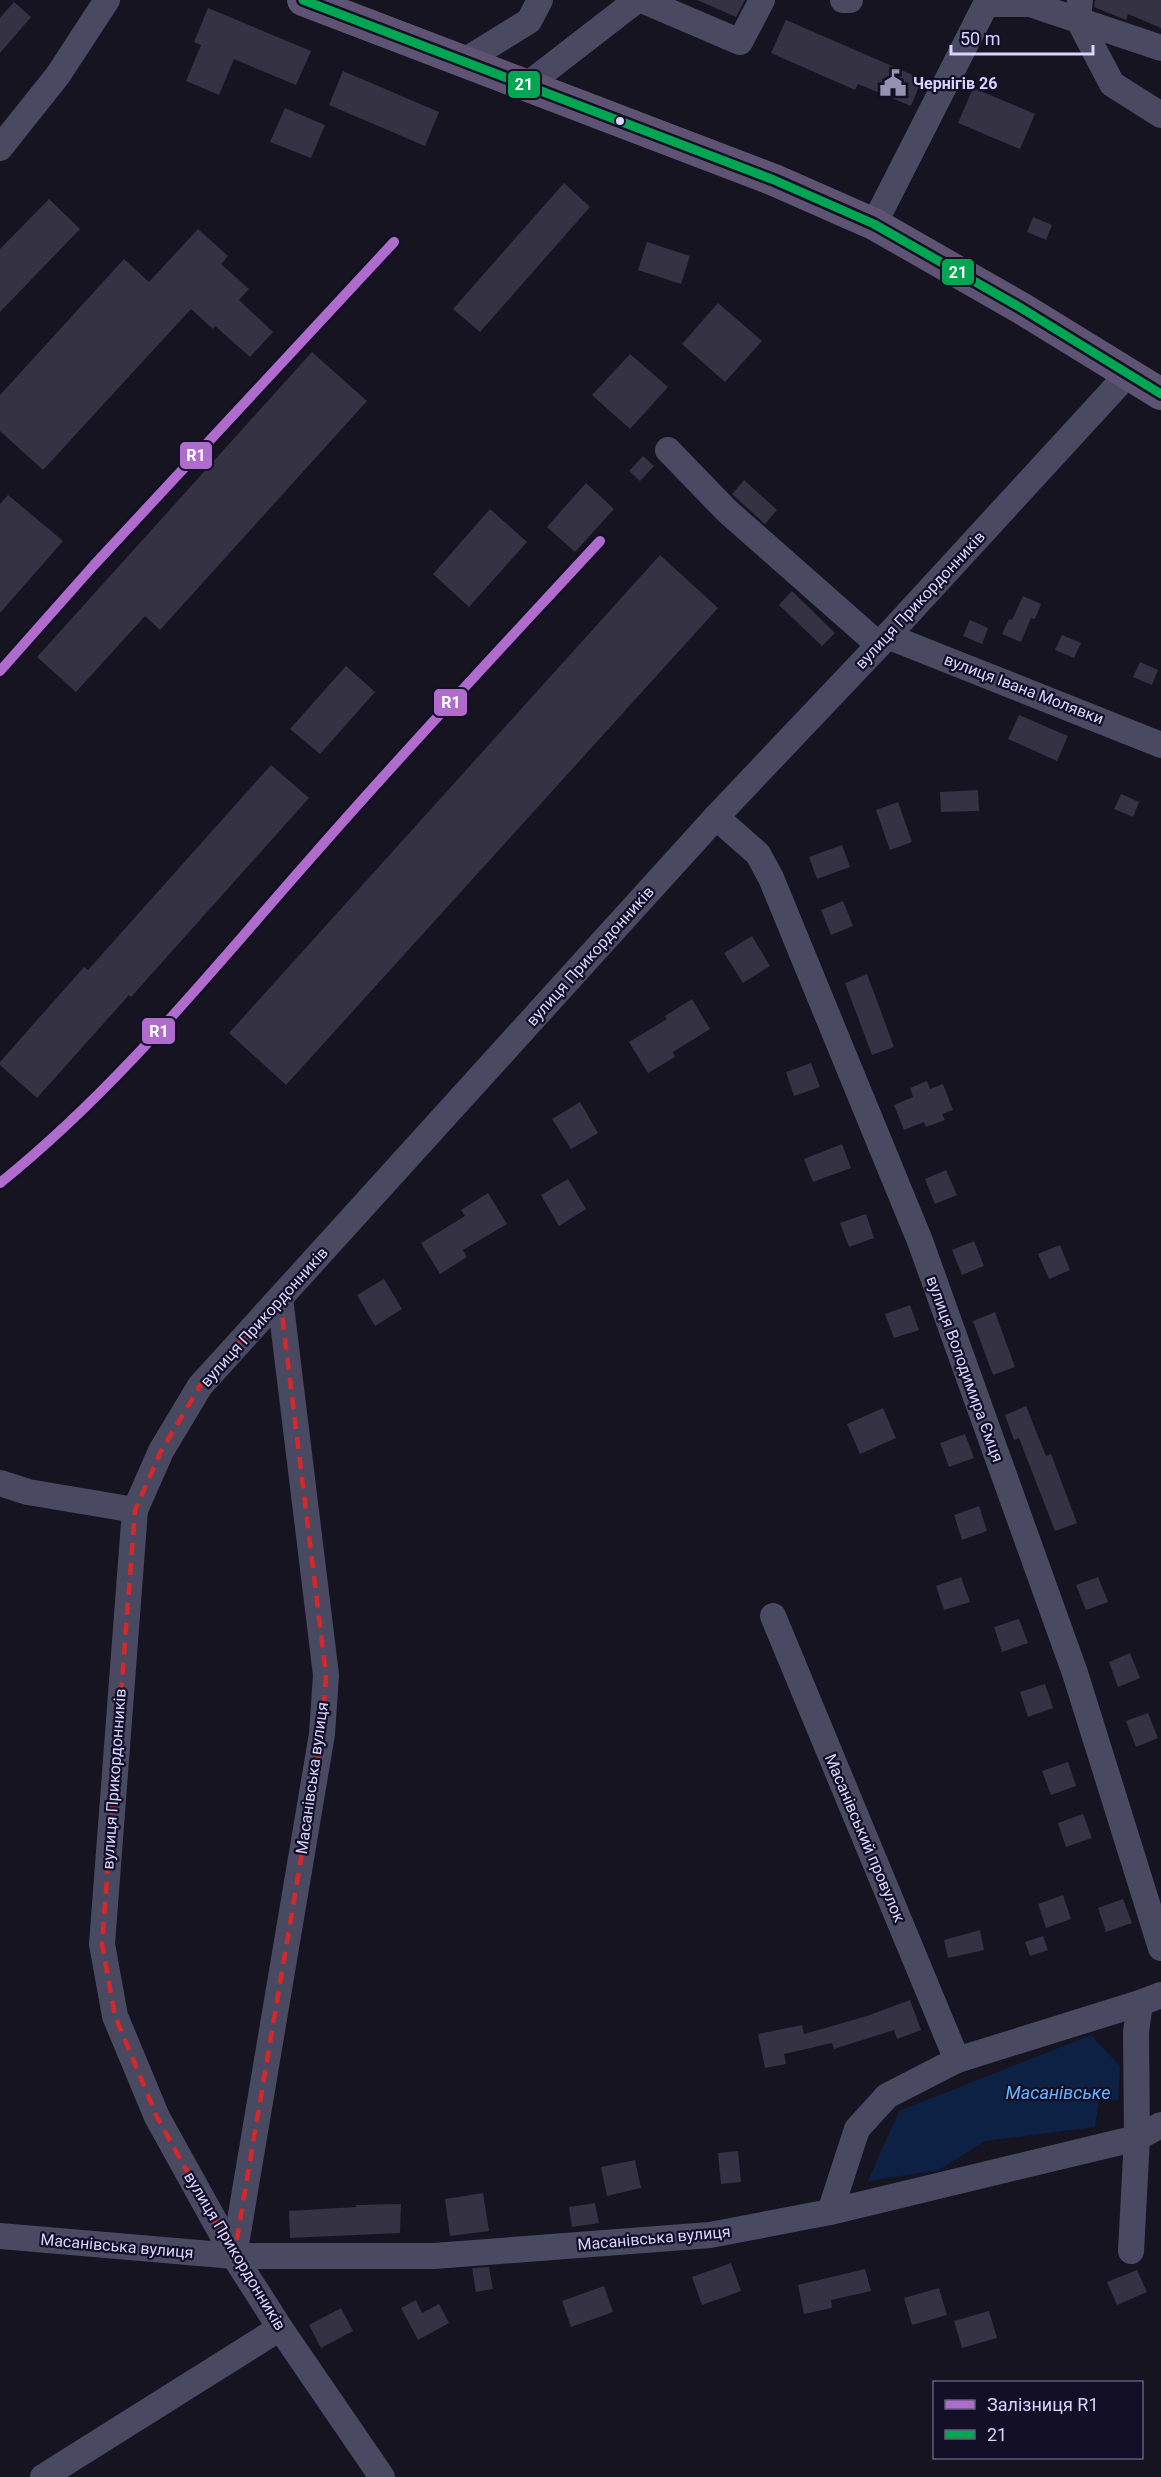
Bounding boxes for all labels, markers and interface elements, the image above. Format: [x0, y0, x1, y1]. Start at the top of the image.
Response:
scale bar [951, 18, 1094, 56]
text: 50 m [960, 28, 1000, 49]
public building icon: Чернігів 26 [878, 68, 908, 98]
line badge: 21 [507, 70, 541, 99]
place label: Чернігів 26 [913, 74, 997, 93]
text: 21 [515, 75, 533, 94]
unlabelled marker [614, 115, 626, 127]
line badge: 21 [941, 258, 975, 286]
text: 21 [949, 263, 967, 282]
line badge: R1 [179, 441, 213, 470]
text: R1 [186, 446, 206, 465]
street label: вулиця Прикордонників [851, 527, 989, 673]
street label: вулиця Івана Молявки [942, 650, 1106, 728]
line badge: R1 [433, 688, 468, 717]
text: R1 [441, 693, 461, 712]
street label: вулиця Прикордонників [522, 882, 658, 1030]
line badge: R1 [141, 1017, 176, 1045]
text: R1 [149, 1022, 169, 1041]
street label: вулиця Прикордонників [196, 1243, 332, 1391]
street label: вулиця Володимира Ємця [922, 1273, 1008, 1465]
street label: вулиця Прикордонників [98, 1688, 130, 1870]
street label: Масанівська вулиця [292, 1701, 332, 1855]
street label: Масанівський провулок [821, 1751, 909, 1925]
water label: Масанівське [1006, 2082, 1110, 2103]
street label: вулиця Прикордонників [180, 2168, 290, 2334]
street label: Масанівська вулиця [577, 2222, 731, 2254]
street label: Масанівська вулиця [40, 2230, 194, 2262]
legend [933, 2381, 1143, 2459]
text: Залізниця R1 [987, 2394, 1099, 2415]
text: 21 [987, 2424, 1007, 2445]

